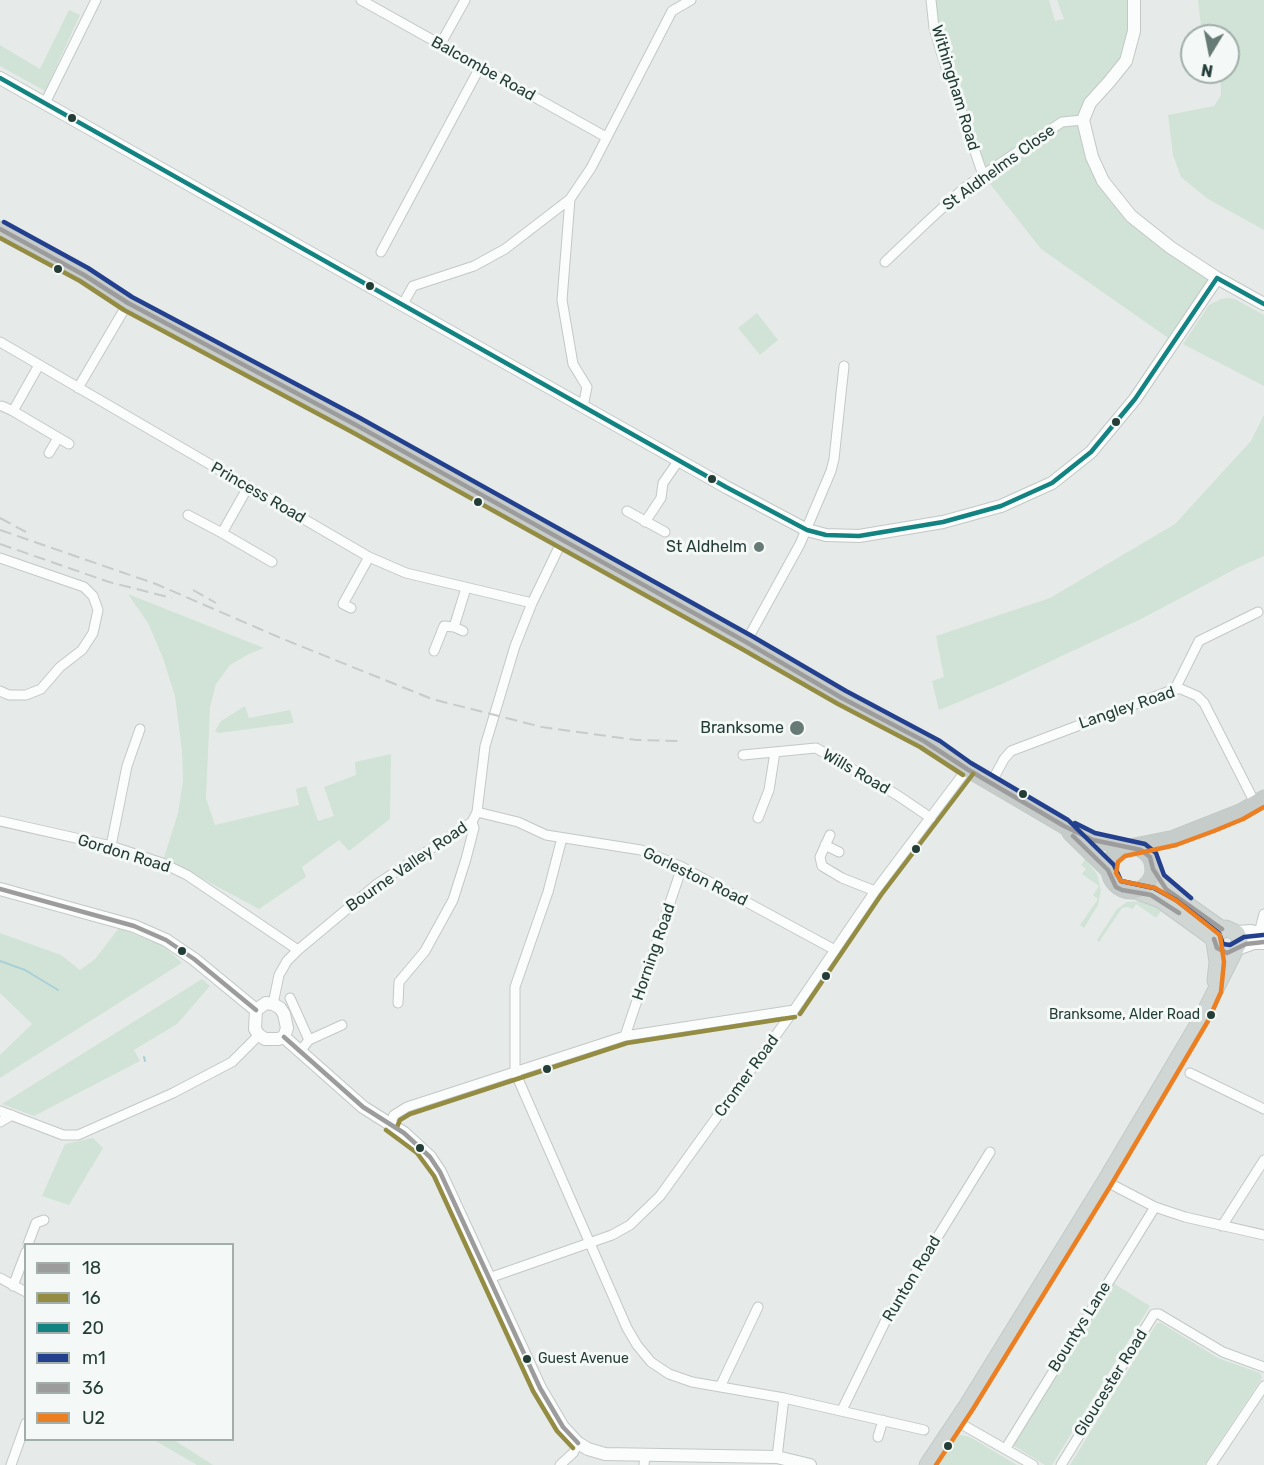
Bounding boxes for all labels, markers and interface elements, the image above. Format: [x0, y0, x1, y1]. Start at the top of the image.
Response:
street label: Withingham Road [927, 23, 983, 153]
north arrow [1180, 24, 1240, 84]
street label: Balcombe Road [428, 32, 538, 106]
text: N [1200, 60, 1214, 81]
unlabelled marker [66, 112, 78, 124]
street label: St Aldhelms Close [939, 121, 1059, 215]
unlabelled marker [52, 263, 64, 275]
unlabelled marker [364, 280, 376, 292]
unlabelled marker [1110, 416, 1122, 428]
street label: Princess Road [207, 458, 309, 528]
unlabelled marker [706, 473, 718, 485]
unlabelled marker [472, 496, 484, 508]
place label: St Aldhelm [666, 537, 747, 557]
marker: St Aldhelm [752, 540, 766, 554]
street label: Langley Road [1076, 683, 1178, 733]
place label: Branksome [700, 718, 784, 738]
marker: Branksome [788, 719, 806, 737]
street label: Wills Road [819, 745, 893, 799]
unlabelled marker [1017, 788, 1029, 800]
street label: Bourne Valley Road [343, 818, 471, 916]
street label: Gordon Road [75, 831, 173, 877]
street label: Gorleston Road [640, 843, 750, 911]
unlabelled marker [910, 843, 922, 855]
street label: Horning Road [628, 901, 680, 1003]
unlabelled marker [176, 945, 188, 957]
unlabelled marker [820, 970, 832, 982]
place label: Branksome, Alder Road [1049, 1007, 1200, 1023]
marker: Branksome, Alder Road [1205, 1009, 1217, 1021]
street label: Cromer Road [711, 1031, 783, 1121]
unlabelled marker [541, 1063, 553, 1075]
unlabelled marker [414, 1142, 426, 1154]
street label: Runton Road [879, 1233, 945, 1325]
legend [24, 1243, 234, 1441]
text: 18 [82, 1257, 101, 1279]
street label: Bountys Lane [1045, 1278, 1115, 1376]
text: 16 [82, 1287, 101, 1309]
text: 20 [82, 1317, 104, 1339]
street label: Gloucester Road [1070, 1326, 1152, 1440]
text: m1 [82, 1347, 106, 1369]
place label: Guest Avenue [538, 1351, 629, 1367]
marker: Guest Avenue [521, 1353, 533, 1365]
text: 36 [82, 1377, 104, 1399]
text: U2 [82, 1407, 105, 1429]
unlabelled marker [942, 1440, 954, 1452]

